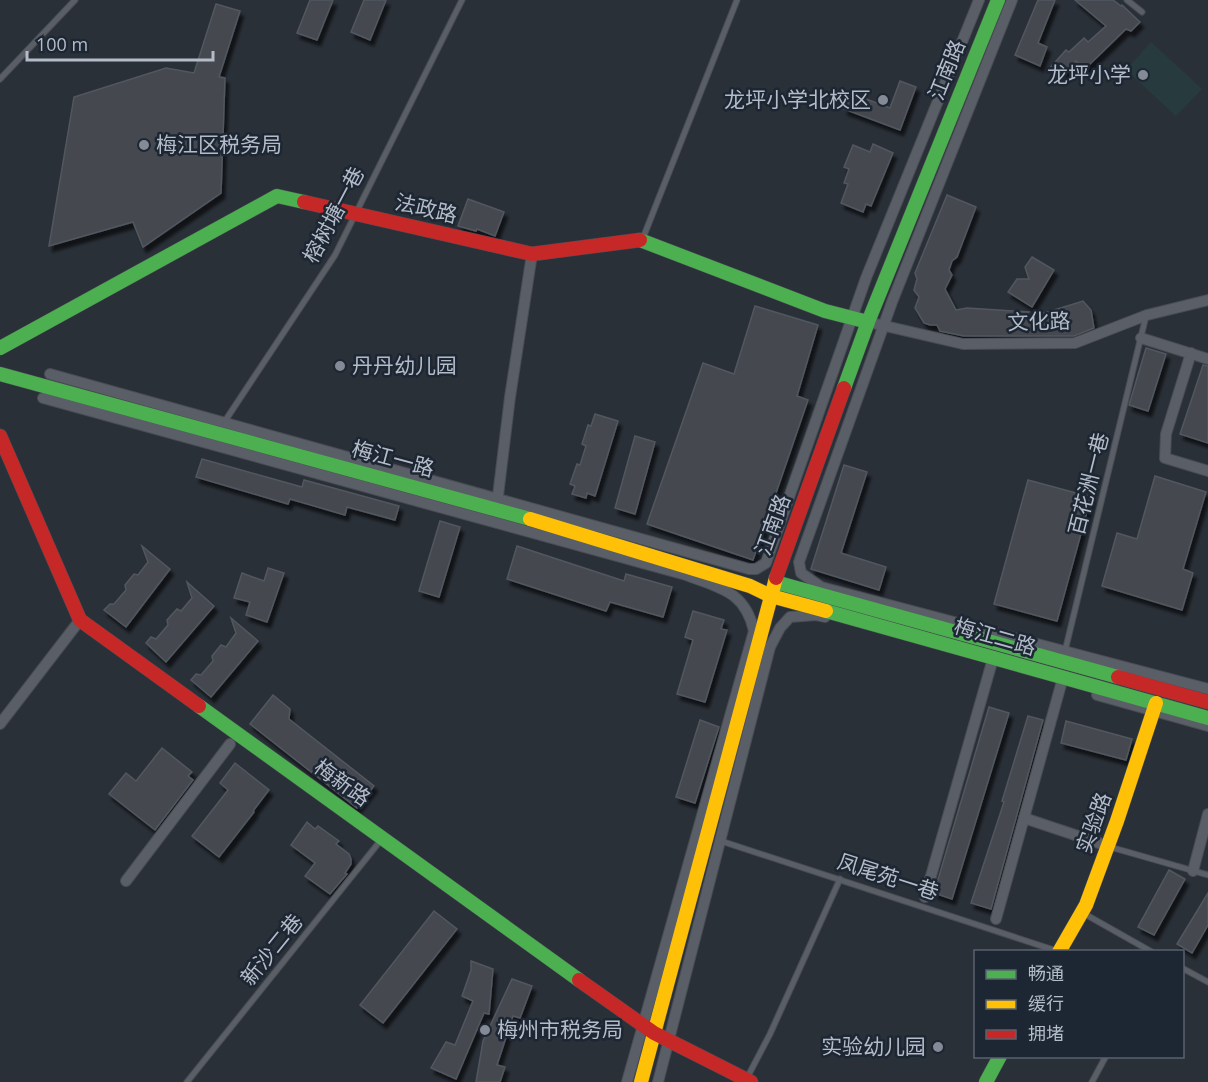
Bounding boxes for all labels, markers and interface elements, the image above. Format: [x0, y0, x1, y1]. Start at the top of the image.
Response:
scale bar [27, 24, 213, 62]
text: 100 m [36, 32, 88, 56]
street label: 江南路 [921, 35, 971, 104]
place label: 龙坪小学 [1047, 60, 1131, 88]
marker: 龙坪小学 [1136, 68, 1150, 82]
place label: 龙坪小学北校区 [724, 85, 871, 113]
marker: 龙坪小学北校区 [876, 93, 890, 107]
place label: 梅江区税务局 [156, 130, 282, 158]
marker: 梅江区税务局 [137, 138, 151, 152]
street label: 榕树塘一巷 [296, 162, 370, 267]
street label: 法政路 [392, 187, 460, 229]
street label: 文化路 [1007, 306, 1071, 336]
place label: 丹丹幼儿园 [352, 351, 457, 379]
marker: 丹丹幼儿园 [333, 359, 347, 373]
street label: 百花洲一巷 [1062, 429, 1114, 538]
street label: 梅江一路 [349, 434, 437, 482]
street label: 江南路 [748, 490, 796, 559]
street label: 梅江二路 [951, 611, 1040, 661]
street label: 梅新路 [309, 752, 376, 812]
street label: 实验路 [1069, 788, 1117, 857]
street label: 凤尾苑一巷 [834, 847, 943, 906]
street label: 新沙二巷 [234, 908, 309, 991]
legend [974, 950, 1184, 1058]
text: 畅通 [1028, 961, 1064, 985]
text: 缓行 [1028, 991, 1064, 1015]
place label: 梅州市税务局 [497, 1015, 623, 1043]
text: 拥堵 [1028, 1021, 1064, 1045]
marker: 梅州市税务局 [478, 1023, 492, 1037]
place label: 实验幼儿园 [821, 1032, 926, 1060]
marker: 实验幼儿园 [931, 1040, 945, 1054]

